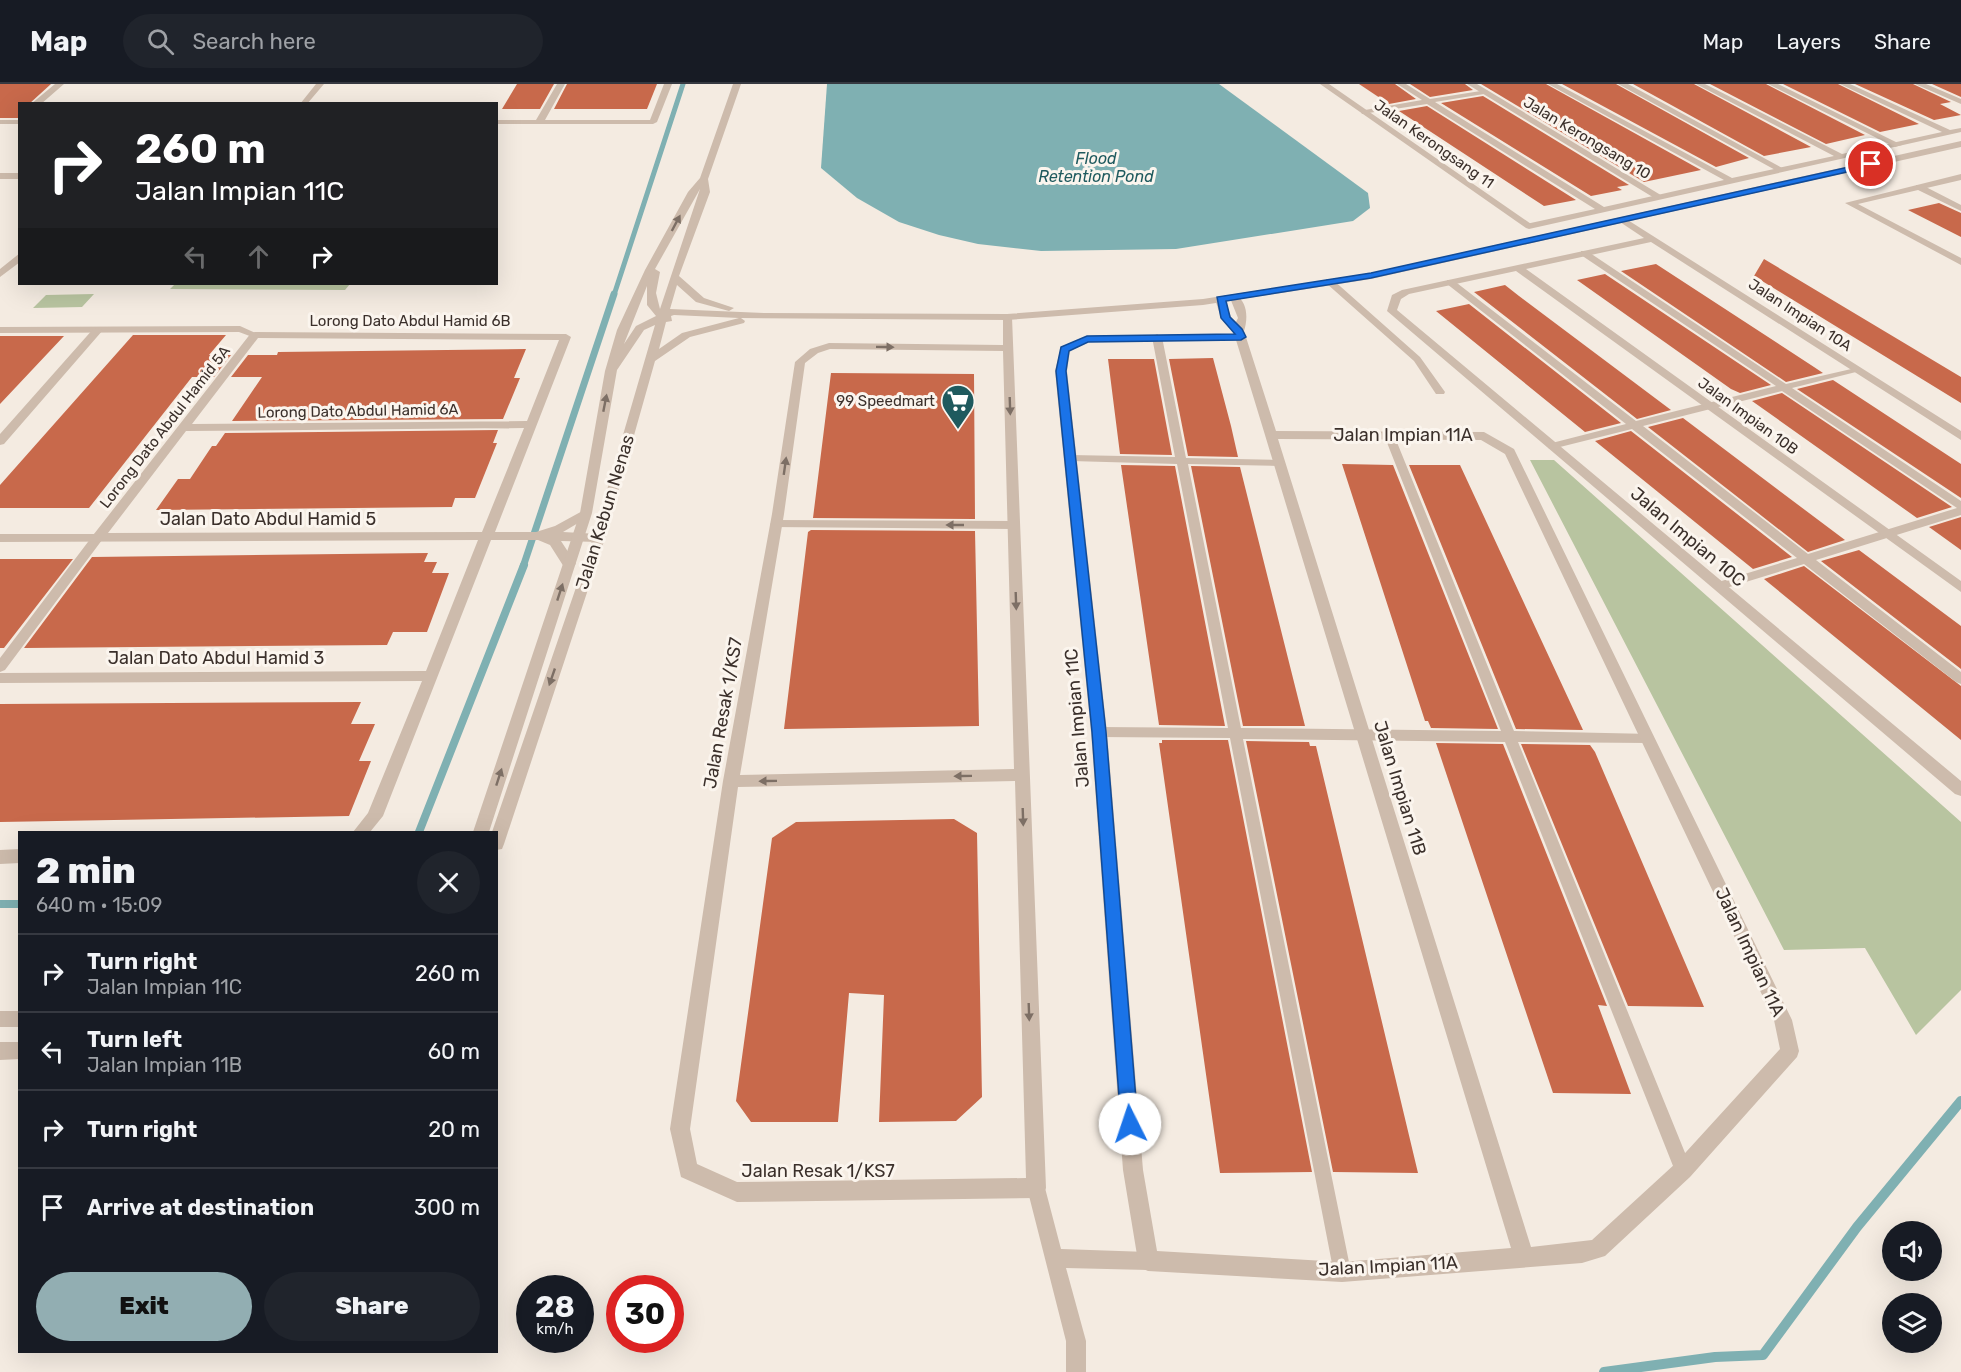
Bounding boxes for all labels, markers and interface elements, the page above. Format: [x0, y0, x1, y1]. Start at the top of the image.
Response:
search box [123, 14, 543, 68]
text: Map [30, 25, 87, 58]
icon: search [144, 25, 177, 58]
text: Search here [192, 28, 316, 55]
text: Map [1702, 29, 1743, 54]
text: Layers [1776, 29, 1841, 54]
text: Share [1874, 29, 1931, 54]
street label: Jalan Kerongsang 10 [1520, 93, 1654, 183]
street label: Jalan Kerongsang 11 [1371, 96, 1497, 192]
text: 260 m [135, 124, 266, 174]
icon: right [36, 126, 114, 204]
pin [1845, 138, 1896, 189]
icon: arrive [1854, 147, 1887, 180]
water label: Flood Retention Pond [1038, 149, 1154, 186]
text: Jalan Impian 11C [135, 175, 344, 207]
one-way arrow [671, 214, 681, 231]
icon: left [179, 240, 212, 273]
icon: ahead [242, 240, 275, 273]
icon: right [305, 240, 338, 273]
street label: Jalan Impian 10A [1745, 275, 1855, 355]
street label: Lorong Dato Abdul Hamid 6B [310, 312, 510, 330]
street label: Lorong Dato Abdul Hamid 5A [96, 342, 234, 512]
one-way arrow [876, 342, 895, 351]
street label: Jalan Impian 10B [1694, 374, 1802, 458]
supermarket icon: 99 Speedmart [940, 383, 976, 430]
place label: 99 Speedmart [836, 392, 935, 410]
one-way arrow [601, 393, 610, 412]
one-way arrow [1005, 397, 1014, 416]
street label: Lorong Dato Abdul Hamid 6A [257, 400, 459, 422]
street label: Jalan Impian 11A [1333, 424, 1473, 446]
street label: Jalan Kebun Nenas [571, 432, 639, 592]
one-way arrow [780, 456, 789, 475]
street label: Jalan Impian 10C [1626, 483, 1750, 591]
street label: Jalan Dato Abdul Hamid 5 [160, 508, 376, 530]
one-way arrow [945, 520, 964, 530]
one-way arrow [556, 583, 565, 601]
one-way arrow [1011, 592, 1020, 611]
street label: Jalan Resak 1/KS7 [699, 636, 747, 790]
street label: Jalan Dato Abdul Hamid 3 [108, 647, 324, 669]
street label: Jalan Impian 11C [1060, 648, 1094, 788]
one-way arrow [547, 668, 557, 686]
street label: Jalan Impian 11B [1369, 718, 1431, 858]
one-way arrow [495, 768, 504, 786]
one-way arrow [953, 771, 972, 781]
one-way arrow [758, 776, 777, 785]
one-way arrow [1018, 808, 1027, 827]
text: 2 min [36, 849, 136, 892]
button: close [417, 851, 480, 914]
street label: Jalan Impian 11A [1711, 884, 1789, 1020]
text: 640 m · 15:09 [36, 893, 162, 917]
text: Turn right [87, 948, 197, 975]
icon: right [36, 957, 69, 990]
text: 260 m [415, 960, 480, 987]
text: Jalan Impian 11C [87, 975, 242, 999]
one-way arrow [1025, 1003, 1034, 1022]
text: Turn left [87, 1026, 182, 1053]
icon: left [36, 1035, 69, 1068]
text: 60 m [428, 1038, 480, 1065]
text: Jalan Impian 11B [87, 1053, 242, 1077]
position arrow [1098, 1092, 1162, 1156]
icon: right [36, 1113, 69, 1146]
text: Turn right [87, 1116, 197, 1143]
text: 20 m [428, 1116, 480, 1143]
street label: Jalan Resak 1/KS7 [741, 1160, 895, 1182]
icon: arrive [36, 1191, 69, 1224]
text: Arrive at destination [87, 1194, 314, 1221]
text: 300 m [414, 1194, 480, 1221]
map controls [1882, 1221, 1942, 1353]
button: sound [1882, 1221, 1942, 1281]
street label: Jalan Impian 11A [1318, 1251, 1458, 1281]
button: Exit [36, 1272, 252, 1341]
button: Share [264, 1272, 480, 1341]
speed limit sign: 30 [606, 1275, 684, 1353]
text: 28 [535, 1289, 575, 1325]
button: layers [1882, 1293, 1942, 1353]
text: km/h [536, 1320, 574, 1338]

